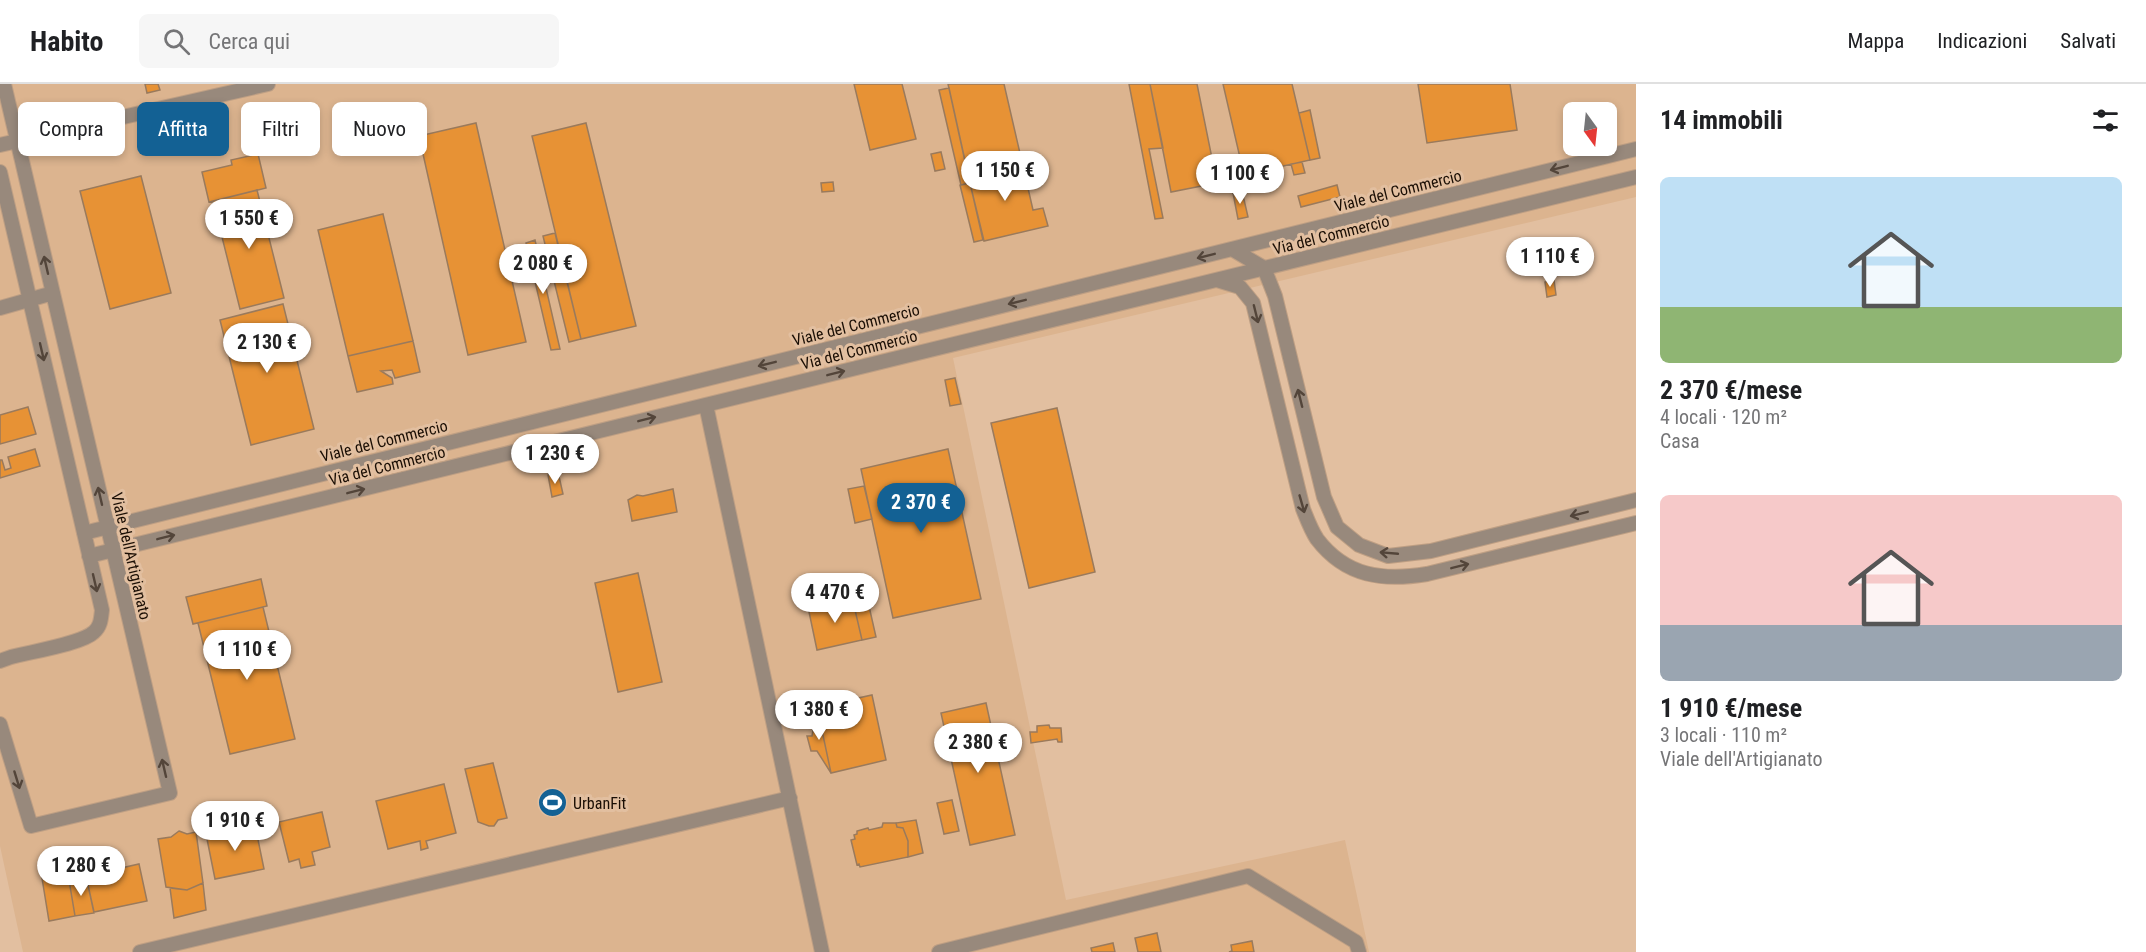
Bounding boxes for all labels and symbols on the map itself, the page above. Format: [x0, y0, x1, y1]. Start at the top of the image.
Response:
north arrow [1563, 102, 1617, 156]
pin: 1 150 € [950, 151, 1060, 202]
pin: 1 100 € [1185, 154, 1295, 205]
one-way arrow [1550, 163, 1569, 175]
street label: Viale del Commercio [1332, 166, 1464, 216]
pin: 1 550 € [194, 199, 304, 250]
street label: Via del Commercio [1271, 211, 1391, 259]
pin: 1 110 € [1495, 237, 1605, 288]
pin: 2 080 € [488, 244, 598, 295]
one-way arrow [1197, 250, 1216, 262]
one-way arrow [40, 256, 52, 275]
one-way arrow [1008, 297, 1027, 309]
street label: Viale del Commercio [790, 300, 922, 350]
one-way arrow [1251, 304, 1262, 324]
pin: 2 130 € [212, 323, 322, 374]
street label: Via del Commercio [799, 326, 919, 374]
one-way arrow [36, 342, 48, 361]
one-way arrow [757, 359, 776, 370]
one-way arrow [827, 366, 846, 378]
one-way arrow [1293, 389, 1305, 408]
one-way arrow [637, 413, 656, 425]
street label: Viale del Commercio [318, 416, 450, 466]
pin: 1 230 € [500, 434, 610, 485]
street label: Via del Commercio [327, 442, 447, 490]
pin: 2 370 € [866, 483, 976, 534]
one-way arrow [346, 484, 365, 496]
one-way arrow [94, 487, 106, 506]
street label: Viale dell'Artigianato [107, 491, 155, 621]
one-way arrow [1297, 494, 1308, 513]
one-way arrow [1570, 509, 1589, 521]
one-way arrow [157, 531, 176, 543]
one-way arrow [1380, 547, 1399, 558]
one-way arrow [1450, 560, 1469, 572]
one-way arrow [90, 573, 102, 592]
pin: 4 470 € [780, 573, 890, 624]
pin: 1 110 € [192, 630, 302, 681]
pin: 1 380 € [764, 690, 874, 741]
pin: 2 380 € [923, 723, 1033, 774]
one-way arrow [158, 758, 169, 778]
one-way arrow [12, 770, 23, 789]
sports icon: UrbanFit [536, 787, 568, 819]
place label: UrbanFit [573, 794, 627, 813]
pin: 1 910 € [180, 801, 290, 852]
pin: 1 280 € [26, 846, 136, 897]

